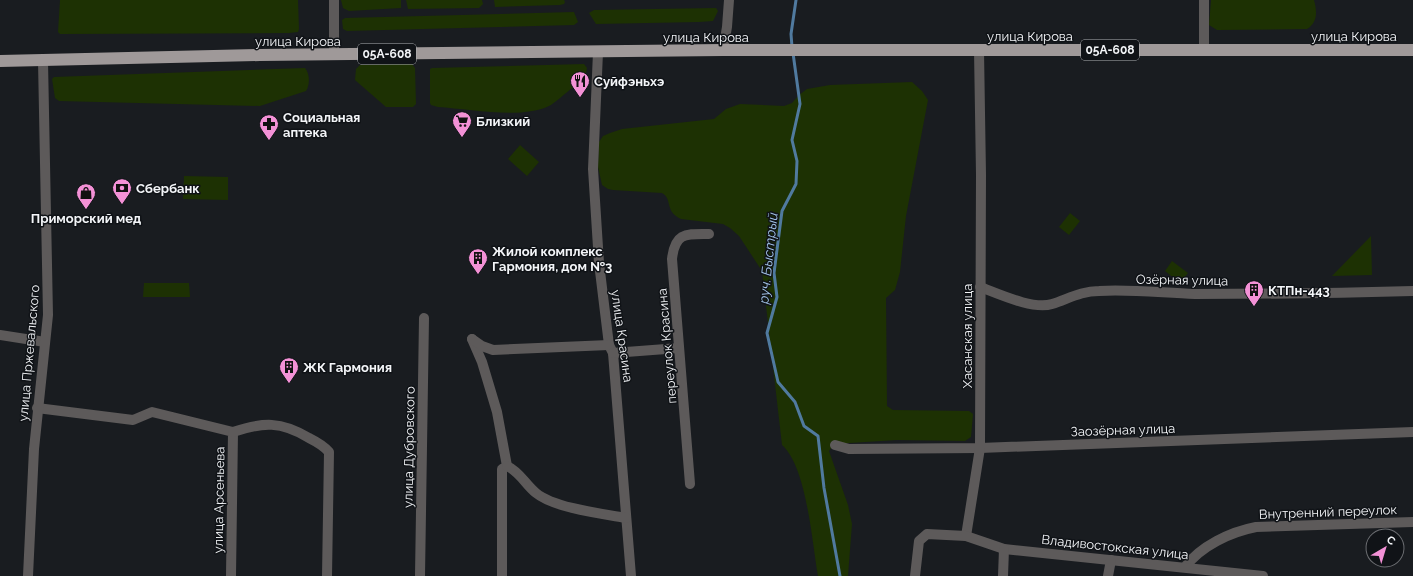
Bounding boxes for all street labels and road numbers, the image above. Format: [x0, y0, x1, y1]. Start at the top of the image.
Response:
street label: улица Кирова [987, 29, 1073, 44]
street label: улица Кирова [1311, 29, 1397, 44]
street label: улица Кирова [663, 30, 749, 45]
street label: улица Кирова [255, 34, 341, 49]
road number: 05А-608 [1081, 40, 1139, 60]
road number: 05А-608 [358, 44, 416, 64]
street label: Озёрная улица [1136, 272, 1228, 288]
street label: улица Пржевальского [16, 284, 42, 422]
street label: Хасанская улица [960, 284, 975, 388]
street label: переулок Красина [654, 288, 680, 404]
street label: улица Красина [608, 289, 636, 383]
street label: улица Дубровского [400, 386, 418, 508]
street label: Заозёрная улица [1070, 421, 1176, 439]
street label: улица Арсеньева [211, 446, 227, 554]
street label: Внутренний переулок [1259, 502, 1398, 522]
street label: Владивостокская улица [1041, 532, 1189, 562]

